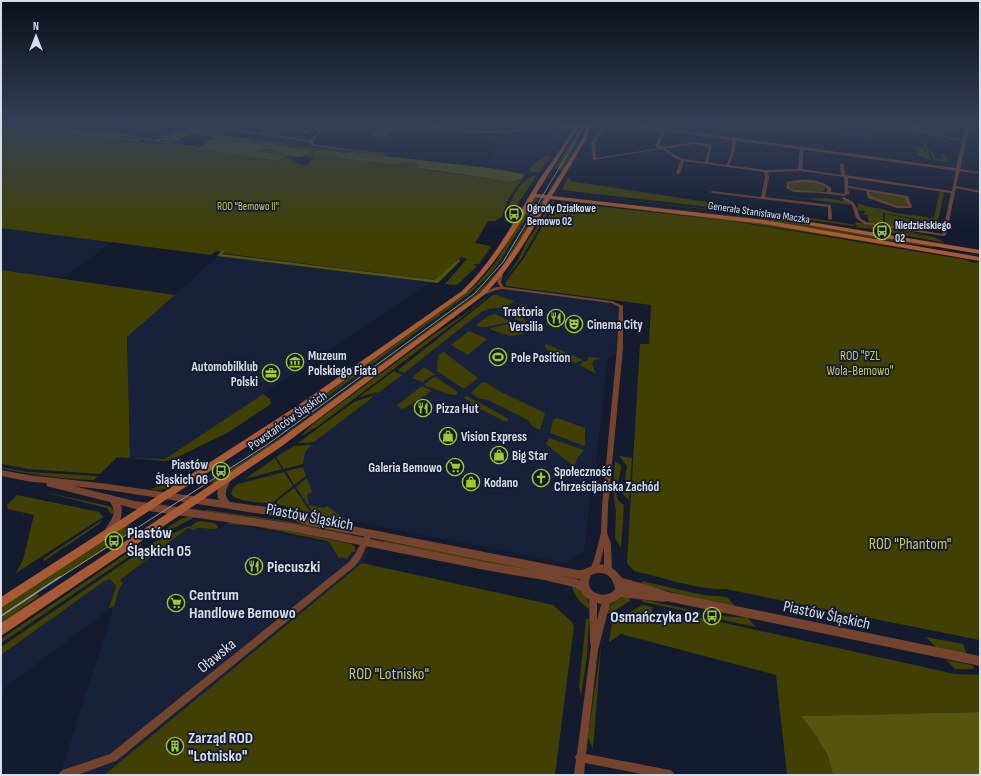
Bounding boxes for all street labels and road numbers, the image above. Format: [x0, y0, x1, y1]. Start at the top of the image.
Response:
street label: Generała Stanisława Maczka [707, 199, 811, 226]
street label: Powstańców Śląskich [245, 388, 330, 454]
street label: Piastów Śląskich [264, 500, 355, 535]
street label: Piastów Śląskich [781, 597, 872, 634]
street label: Oławska [194, 635, 240, 677]

